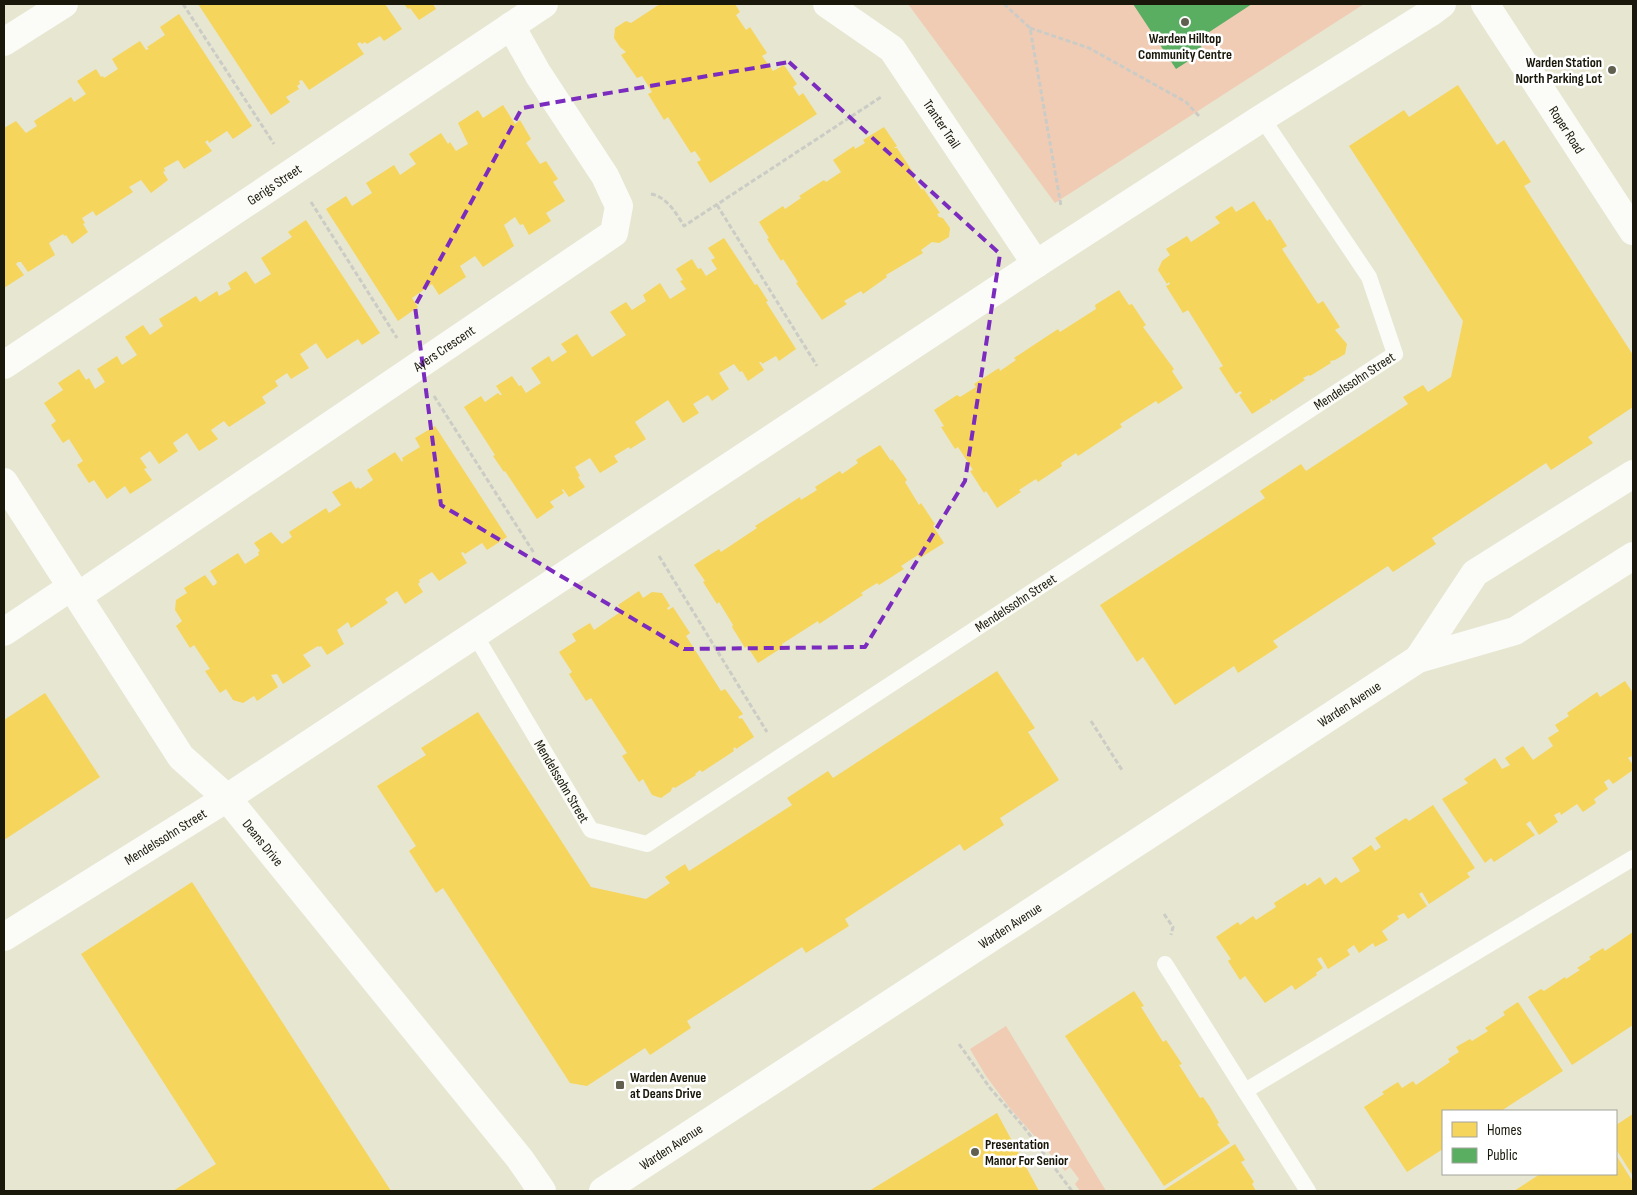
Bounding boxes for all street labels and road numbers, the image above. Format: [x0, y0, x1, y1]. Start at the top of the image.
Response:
street label: Tranter Trail [920, 96, 964, 151]
street label: Roper Road [1545, 103, 1589, 157]
street label: Gerigs Street [244, 160, 305, 209]
street label: Ayers Crescent [409, 321, 478, 376]
street label: Mendelssohn Street [1310, 348, 1398, 414]
street label: Mendelssohn Street [972, 570, 1059, 635]
street label: Warden Avenue [1314, 677, 1384, 731]
street label: Mendelssohn Street [531, 737, 593, 826]
street label: Mendelssohn Street [121, 805, 209, 868]
street label: Deans Drive [239, 816, 287, 869]
street label: Warden Avenue [975, 899, 1045, 952]
street label: Warden Avenue [636, 1120, 706, 1174]

